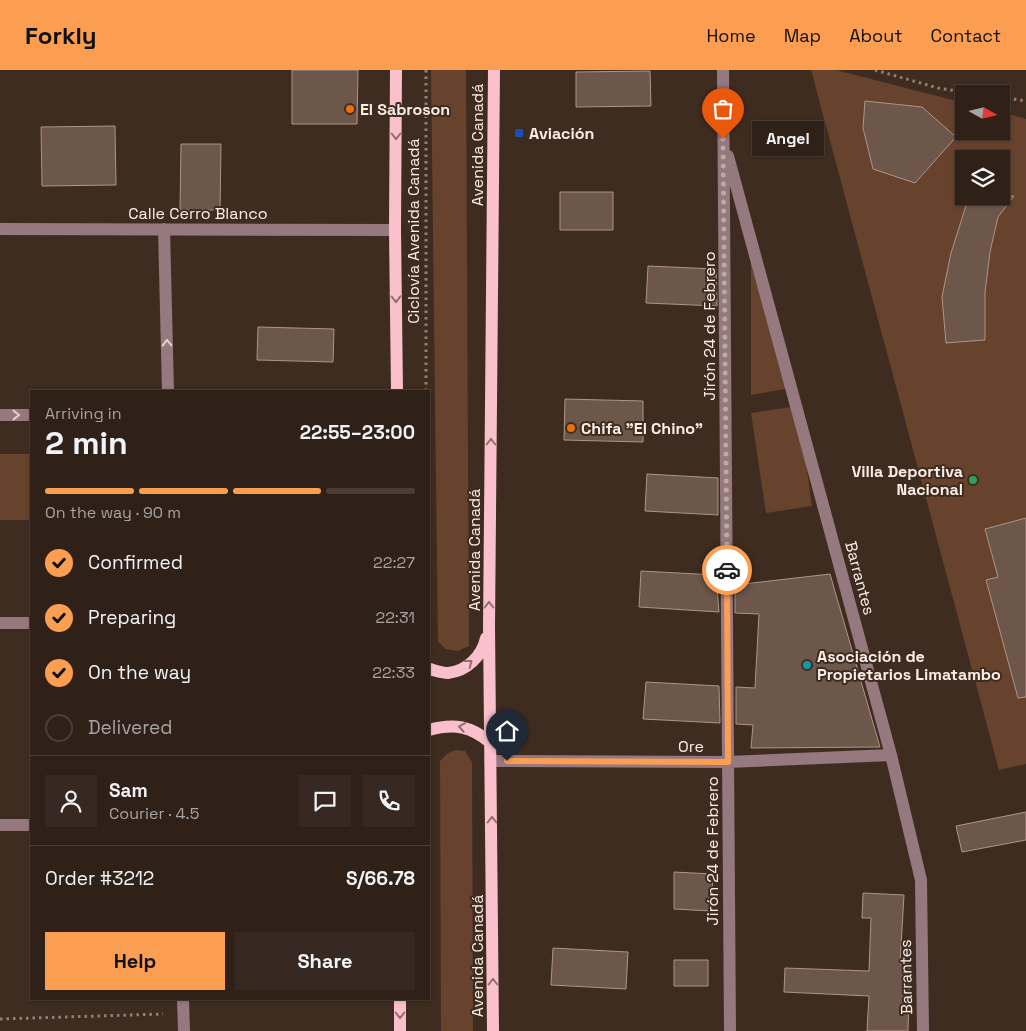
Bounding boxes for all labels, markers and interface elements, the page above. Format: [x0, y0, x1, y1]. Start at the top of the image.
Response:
text: Forkly [25, 20, 97, 51]
text: Home [707, 24, 756, 47]
text: Map [784, 24, 821, 47]
text: About [849, 24, 903, 47]
text: Contact [931, 24, 1001, 47]
street label: Avenida Canadá [467, 84, 488, 206]
north arrow [955, 85, 1010, 140]
map controls [955, 85, 1010, 205]
pin [702, 88, 744, 139]
icon: bag [709, 95, 737, 123]
place label: El Sabroson [360, 99, 450, 120]
marker: El Sabroson [344, 103, 356, 115]
callout: Angel [753, 122, 826, 156]
place label: Aviación [529, 123, 594, 144]
marker: Aviación [513, 127, 525, 139]
text: Angel [766, 128, 810, 149]
one-way arrow [391, 132, 401, 140]
street label: Ciclovía Avenida Canadá [403, 138, 424, 324]
button: layers [955, 150, 1010, 205]
street label: Calle Cerro Blanco [128, 203, 268, 224]
street label: Jirón 24 de Febrero [699, 251, 720, 401]
one-way arrow [391, 295, 401, 303]
one-way arrow [162, 338, 172, 346]
text: Arriving in [45, 403, 122, 424]
one-way arrow [12, 410, 20, 420]
place label: Chifa "El Chino" [581, 418, 703, 439]
text: 22:55–23:00 [300, 420, 415, 445]
marker: Chifa "El Chino" [565, 422, 577, 434]
text: 2 min [45, 423, 128, 463]
one-way arrow [486, 438, 496, 446]
place label: Villa Deportiva Nacional [851, 461, 963, 500]
marker: Villa Deportiva Nacional [967, 474, 979, 486]
street label: Avenida Canadá [464, 489, 485, 611]
text: On the way · 90 m [45, 502, 181, 523]
street label: Barrantes [840, 539, 880, 617]
courier [702, 545, 752, 595]
icon: check [45, 549, 73, 577]
text: Confirmed [88, 550, 183, 575]
text: 22:27 [373, 552, 415, 573]
icon: car [713, 556, 741, 584]
one-way arrow [484, 601, 494, 608]
icon: check [45, 604, 73, 632]
text: Preparing [88, 605, 176, 630]
text: 22:31 [376, 607, 415, 628]
place label: Asociación de Propietarios Limatambo [817, 646, 1001, 685]
icon: check [45, 659, 73, 687]
marker: Asociación de Propietarios Limatambo [801, 659, 813, 671]
text: On the way [88, 660, 191, 685]
one-way arrow [463, 660, 473, 669]
text: 22:33 [372, 662, 415, 683]
pin [486, 710, 528, 761]
text: Delivered [88, 715, 173, 740]
icon: home [493, 717, 521, 745]
one-way arrow [457, 723, 466, 733]
street label: Ore [678, 736, 704, 757]
button: person [45, 775, 97, 827]
button: chat [299, 775, 351, 827]
button: phone [363, 775, 415, 827]
street label: Jirón 24 de Febrero [702, 776, 723, 926]
text: Sam [109, 778, 148, 803]
text: Courier · 4.5 [109, 803, 199, 824]
one-way arrow [487, 816, 497, 824]
text: Order #3212 [45, 866, 154, 891]
text: S/66.78 [346, 866, 415, 891]
street label: Avenida Canadá [467, 895, 488, 1017]
button: Help [45, 932, 225, 990]
button: Share [235, 932, 415, 990]
street label: Barrantes [895, 939, 917, 1015]
one-way arrow [488, 978, 498, 986]
one-way arrow [395, 1012, 405, 1019]

